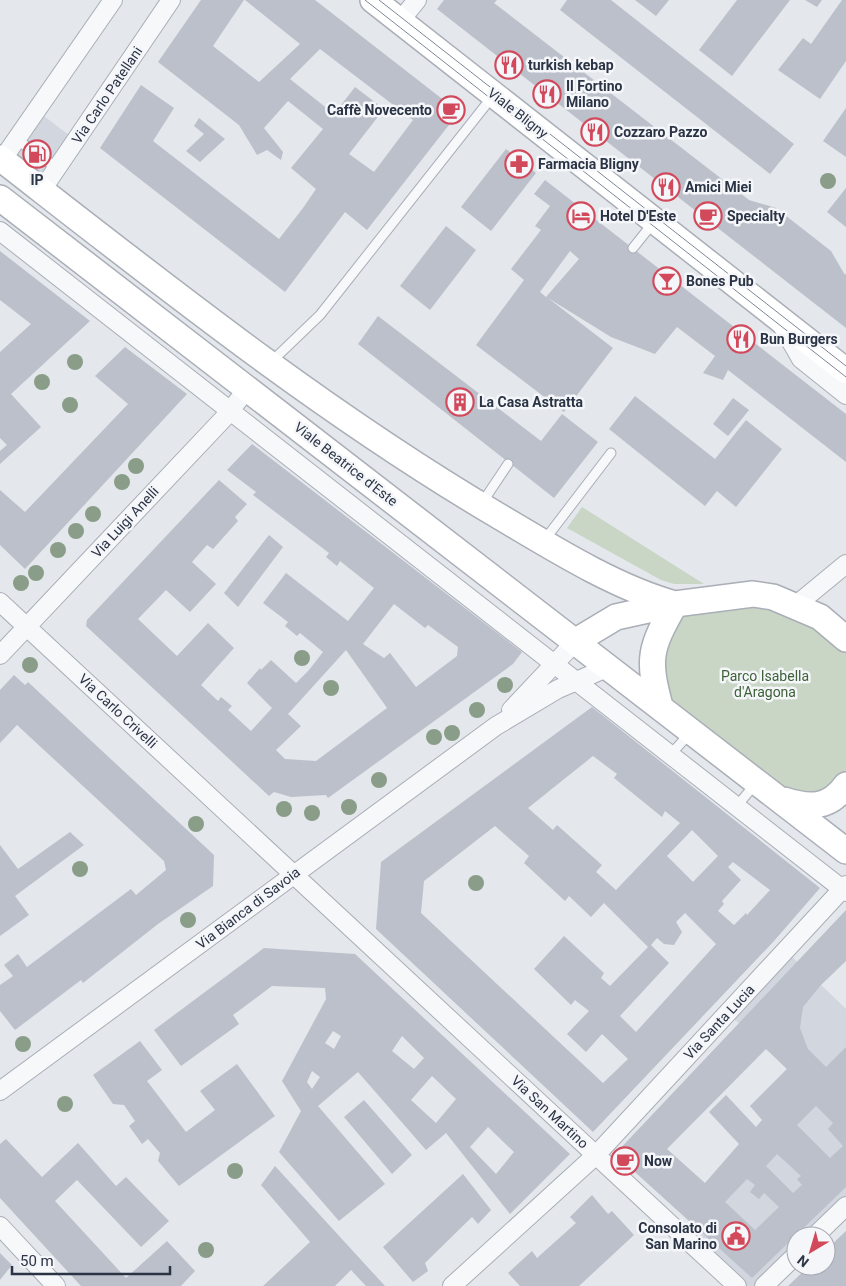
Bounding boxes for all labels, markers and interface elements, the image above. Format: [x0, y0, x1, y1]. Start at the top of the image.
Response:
street label: Via Carlo Patellani [69, 43, 145, 147]
restaurant icon: turkish kebap [494, 50, 524, 80]
place label: turkish kebap [528, 57, 614, 73]
place label: Il Fortino Milano [566, 78, 622, 110]
restaurant icon: Il Fortino Milano [532, 79, 562, 109]
street label: Viale Bligny [485, 85, 552, 142]
cafe icon: Caffè Novecento [436, 95, 466, 125]
place label: Caffè Novecento [327, 102, 432, 118]
restaurant icon: Cozzaro Pazzo [580, 117, 610, 147]
place label: Cozzaro Pazzo [614, 124, 708, 140]
fuel station icon: IP [22, 139, 52, 169]
pharmacy icon: Farmacia Bligny [504, 149, 534, 179]
place label: Farmacia Bligny [538, 156, 640, 172]
place label: IP [30, 172, 44, 188]
restaurant icon: Amici Miei [651, 172, 681, 202]
place label: Amici Miei [685, 179, 752, 195]
hotel icon: Hotel D'Este [566, 201, 596, 231]
cafe icon: Specialty [693, 201, 723, 231]
place label: Hotel D'Este [600, 208, 676, 224]
place label: Specialty [727, 208, 786, 224]
bar icon: Bones Pub [652, 266, 682, 296]
place label: Bones Pub [686, 273, 754, 289]
restaurant icon: Bun Burgers [726, 324, 756, 354]
place label: Bun Burgers [760, 331, 838, 347]
building icon: La Casa Astratta [445, 387, 475, 417]
place label: La Casa Astratta [479, 394, 584, 410]
street label: Viale Beatrice d'Este [291, 419, 401, 509]
street label: Via Luigi Anelli [88, 483, 162, 561]
park label: Parco Isabella d'Aragona [721, 668, 809, 700]
street label: Via Carlo Crivelli [75, 671, 161, 751]
street label: Via Bianca di Savoia [193, 864, 303, 952]
street label: Via Santa Lucia [680, 981, 758, 1063]
street label: Via San Martino [508, 1072, 592, 1152]
cafe icon: Now [610, 1146, 640, 1176]
place label: Now [644, 1153, 673, 1169]
place label: Consolato di San Marino [638, 1220, 717, 1252]
public building icon: Consolato di San Marino [721, 1221, 751, 1251]
north arrow [786, 1226, 836, 1276]
scale bar [12, 1244, 170, 1276]
text: 50 m [20, 1252, 54, 1270]
text: N [794, 1252, 812, 1271]

